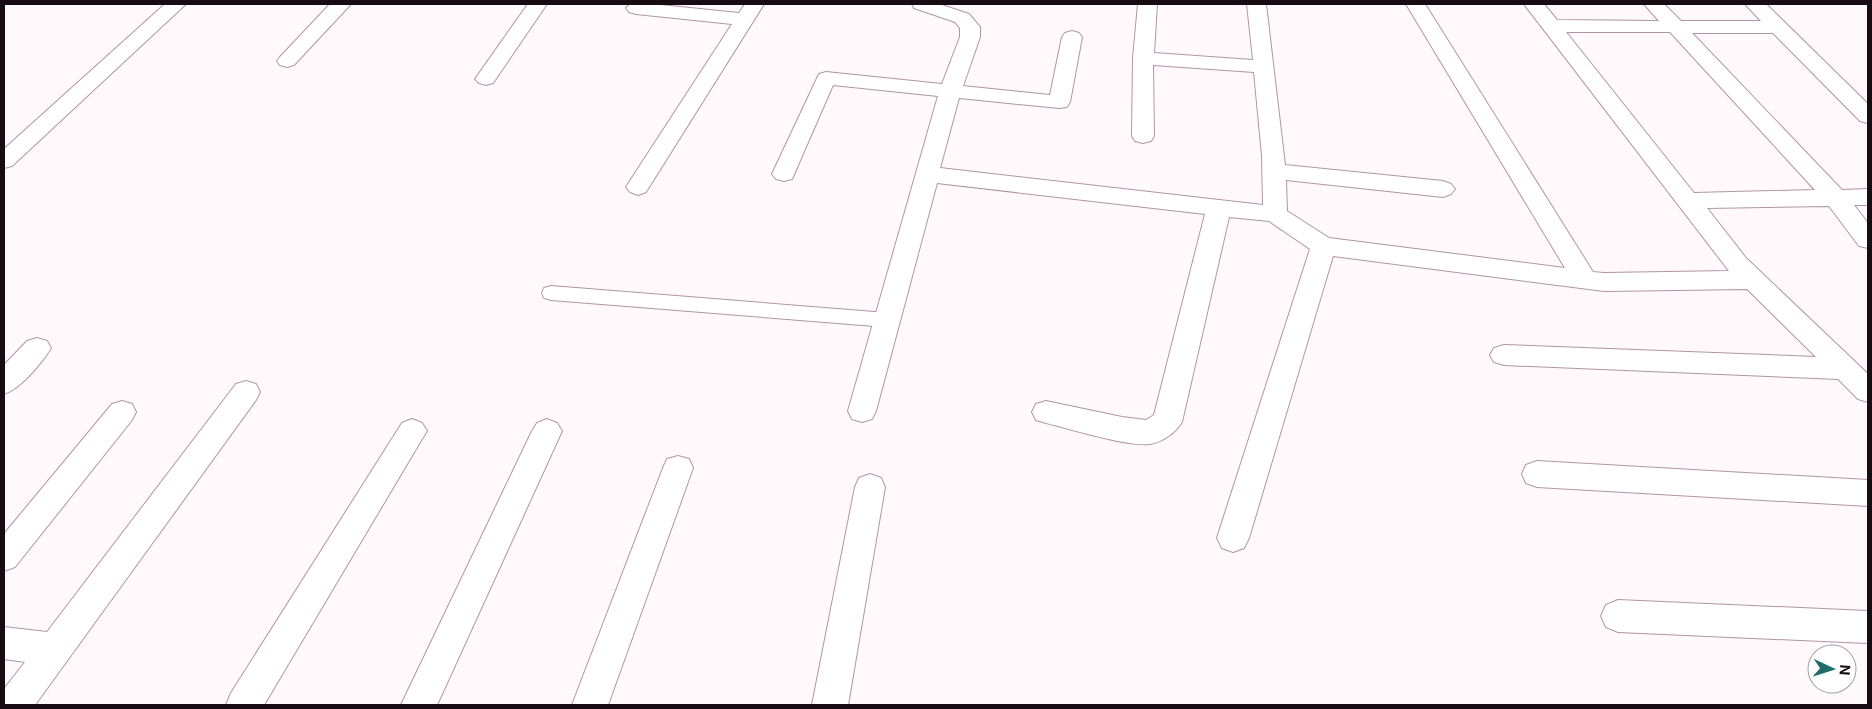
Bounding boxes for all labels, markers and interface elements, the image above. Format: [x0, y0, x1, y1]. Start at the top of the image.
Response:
north arrow [1807, 644, 1857, 694]
text: N [1837, 664, 1854, 676]

